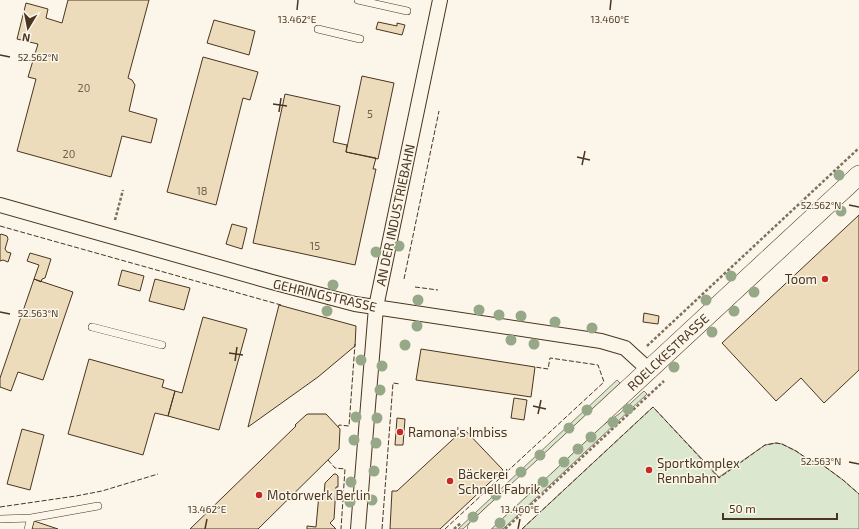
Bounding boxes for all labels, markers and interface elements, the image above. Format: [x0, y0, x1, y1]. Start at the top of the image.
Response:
north arrow [8, 8, 48, 48]
text: 13.462°E [278, 13, 317, 25]
text: 13.460°E [591, 13, 630, 25]
text: N [21, 31, 31, 45]
text: 52.562°N [18, 51, 58, 63]
house number: 20 [78, 81, 90, 94]
house number: 5 [367, 107, 373, 120]
street label: AN DER INDUSTRIEBAHN [372, 143, 418, 287]
house number: 20 [63, 147, 75, 160]
house number: 18 [196, 184, 208, 197]
text: 52.562°N [801, 199, 841, 211]
house number: 15 [310, 239, 320, 252]
place label: Toom [785, 271, 817, 287]
marker: Toom [820, 274, 830, 284]
street label: GEHRINGSTRASSE [272, 275, 378, 315]
text: 52.563°N [18, 307, 58, 319]
street label: ROELCKESTRASSE [624, 310, 712, 394]
place label: Ramona's Imbiss [408, 424, 507, 440]
marker: Ramona's Imbiss [395, 427, 405, 437]
place label: Sportkomplex Rennbahn [657, 455, 740, 486]
text: 52.563°N [801, 455, 841, 467]
marker: Sportkomplex Rennbahn [644, 465, 654, 475]
place label: Bäckerei Schnell Fabrik [458, 466, 541, 497]
marker: Bäckerei Schnell Fabrik [445, 476, 455, 486]
place label: Motorwerk Berlin [267, 487, 370, 503]
marker: Motorwerk Berlin [254, 490, 264, 500]
scale bar [723, 495, 837, 521]
text: 50 m [729, 501, 756, 515]
text: 13.462°E [188, 503, 227, 515]
text: 13.460°E [501, 503, 540, 515]

